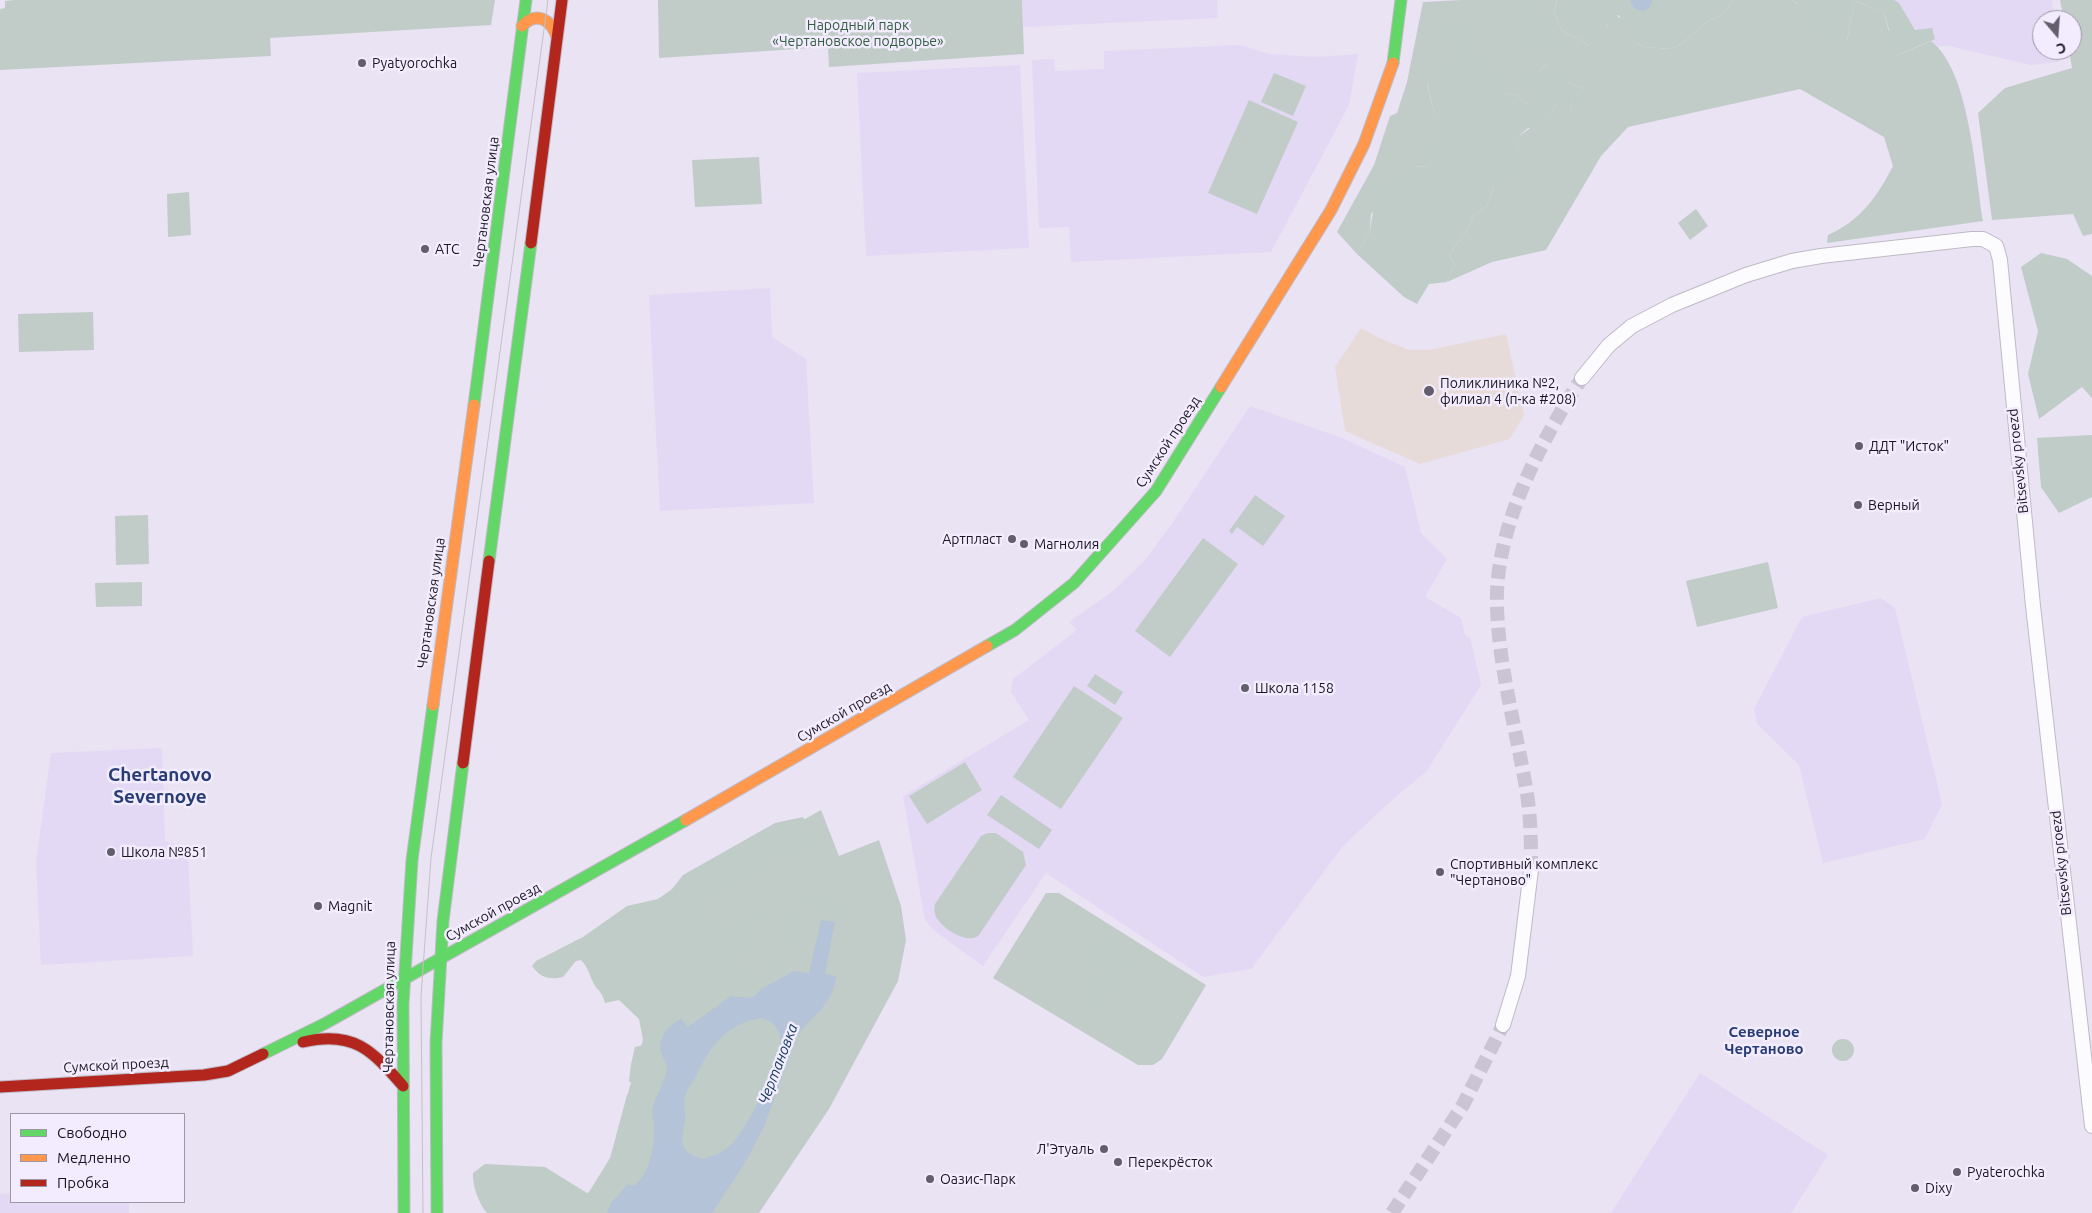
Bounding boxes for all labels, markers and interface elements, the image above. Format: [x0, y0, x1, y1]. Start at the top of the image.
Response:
north arrow [2032, 10, 2082, 60]
park label: Народный парк «Чертановское подворье» [772, 17, 944, 49]
text: С [2055, 39, 2068, 57]
place label: Pyatyorochka [372, 55, 457, 71]
marker: Pyatyorochka [356, 57, 368, 69]
street label: Чертановская улица [470, 135, 502, 269]
place label: АТС [435, 241, 460, 257]
marker: АТС [419, 243, 431, 255]
place label: Поликлиника №2, филиал 4 (п-ка #208) [1440, 375, 1576, 408]
marker: Поликлиника №2, филиал 4 (п-ка #208) [1422, 384, 1436, 398]
street label: Сумской проезд [1132, 393, 1204, 491]
street label: Bitsevsky proezd [2004, 408, 2032, 514]
place label: ДДТ "Исток" [1869, 438, 1949, 454]
marker: ДДТ "Исток" [1853, 440, 1865, 452]
place label: Верный [1868, 497, 1920, 513]
marker: Верный [1852, 499, 1864, 511]
place label: Артпласт [942, 531, 1002, 547]
marker: Артпласт [1006, 533, 1018, 545]
street label: Чертановская улица [413, 536, 449, 670]
place label: Магнолия [1034, 536, 1099, 552]
marker: Магнолия [1018, 538, 1030, 550]
street label: Сумской проезд [794, 678, 894, 746]
place label: Школа 1158 [1255, 680, 1334, 696]
marker: Школа 1158 [1239, 682, 1251, 694]
district label: Chertanovo Severnoye [108, 764, 212, 808]
street label: Bitsevsky proezd [2047, 810, 2075, 916]
place label: Школа №851 [121, 844, 207, 860]
marker: Школа №851 [105, 846, 117, 858]
place label: Спортивный комплекс "Чертаново" [1450, 856, 1598, 889]
marker: Спортивный комплекс "Чертаново" [1434, 866, 1446, 878]
street label: Сумской проезд [443, 879, 543, 945]
place label: Magnit [328, 898, 372, 914]
marker: Magnit [312, 900, 324, 912]
street label: Чертановская улица [379, 941, 399, 1073]
water label: Чертановка [754, 1021, 802, 1107]
district label: Северное Чертаново [1724, 1023, 1804, 1058]
street label: Сумской проезд [63, 1054, 169, 1076]
legend [10, 1113, 185, 1203]
text: Свободно [57, 1124, 127, 1141]
place label: Л'Этуаль [1036, 1141, 1094, 1157]
marker: Л'Этуаль [1098, 1143, 1110, 1155]
text: Медленно [57, 1149, 131, 1166]
place label: Перекрёсток [1128, 1154, 1213, 1170]
marker: Перекрёсток [1112, 1156, 1124, 1168]
place label: Pyaterochka [1967, 1164, 2045, 1180]
marker: Pyaterochka [1951, 1166, 1963, 1178]
place label: Оазис-Парк [940, 1171, 1016, 1187]
marker: Оазис-Парк [924, 1173, 936, 1185]
text: Пробка [57, 1174, 109, 1191]
place label: Dixy [1925, 1180, 1952, 1196]
marker: Dixy [1909, 1182, 1921, 1194]

